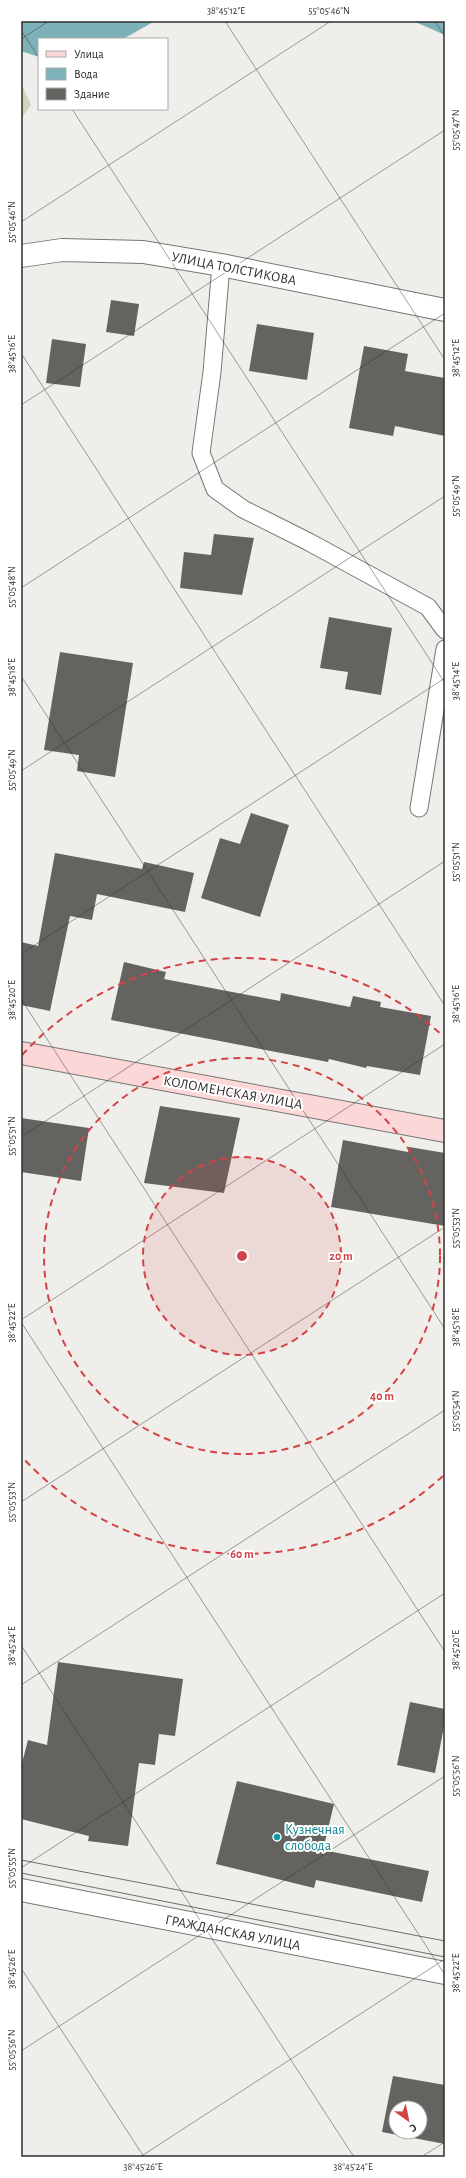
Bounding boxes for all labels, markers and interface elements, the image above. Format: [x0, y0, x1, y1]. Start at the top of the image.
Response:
text: 38°45'12"E [207, 6, 245, 16]
text: 55°05'46"N [308, 6, 350, 16]
legend [38, 38, 168, 110]
text: Улица [74, 48, 104, 60]
text: Вода [74, 68, 98, 80]
text: Здание [74, 88, 110, 100]
text: 55°05'47"N [451, 109, 461, 151]
text: 55°05'46"N [7, 201, 17, 243]
street label: УЛИЦА ТОЛСТИКОВА [170, 250, 297, 288]
text: 38°45'16"E [7, 335, 17, 373]
text: 38°45'12"E [451, 339, 461, 377]
text: 55°05'49"N [451, 475, 461, 517]
text: 55°05'48"N [7, 566, 17, 608]
text: 38°45'18"E [7, 658, 17, 696]
text: 38°45'14"E [451, 662, 461, 700]
text: 55°05'49"N [7, 749, 17, 791]
text: 55°05'51"N [451, 842, 461, 882]
text: 38°45'20"E [7, 980, 17, 1020]
text: 38°45'16"E [451, 985, 461, 1023]
street label: КОЛОМЕНСКАЯ УЛИЦА [162, 1074, 303, 1112]
text: 55°05'51"N [7, 1116, 17, 1156]
text: 55°05'53"N [451, 1208, 461, 1248]
centre of rings [235, 1249, 249, 1263]
text: 20 m [329, 1250, 353, 1262]
text: 38°45'22"E [7, 1303, 17, 1343]
text: 38°45'18"E [451, 1308, 461, 1346]
text: 40 m [370, 1390, 394, 1402]
text: 55°05'54"N [451, 1390, 461, 1432]
text: 55°05'53"N [7, 1482, 17, 1522]
text: 60 m [230, 1548, 254, 1560]
text: 38°45'24"E [7, 1626, 17, 1666]
text: 38°45'20"E [451, 1630, 461, 1670]
text: 55°05'56"N [451, 1756, 461, 1796]
place label: Кузнечная слобода [285, 1823, 345, 1853]
marker: Кузнечная слобода [272, 1832, 282, 1842]
text: 55°05'55"N [7, 1848, 17, 1888]
street label: ГРАЖДАНСКАЯ УЛИЦА [164, 1913, 302, 1953]
text: 38°45'26"E [7, 1949, 17, 1989]
text: 38°45'22"E [451, 1953, 461, 1993]
text: 55°05'56"N [7, 2030, 17, 2070]
north arrow [388, 2100, 428, 2140]
text: С [408, 2122, 419, 2134]
text: 38°45'26"E [123, 2162, 163, 2172]
text: 38°45'24"E [333, 2162, 373, 2172]

